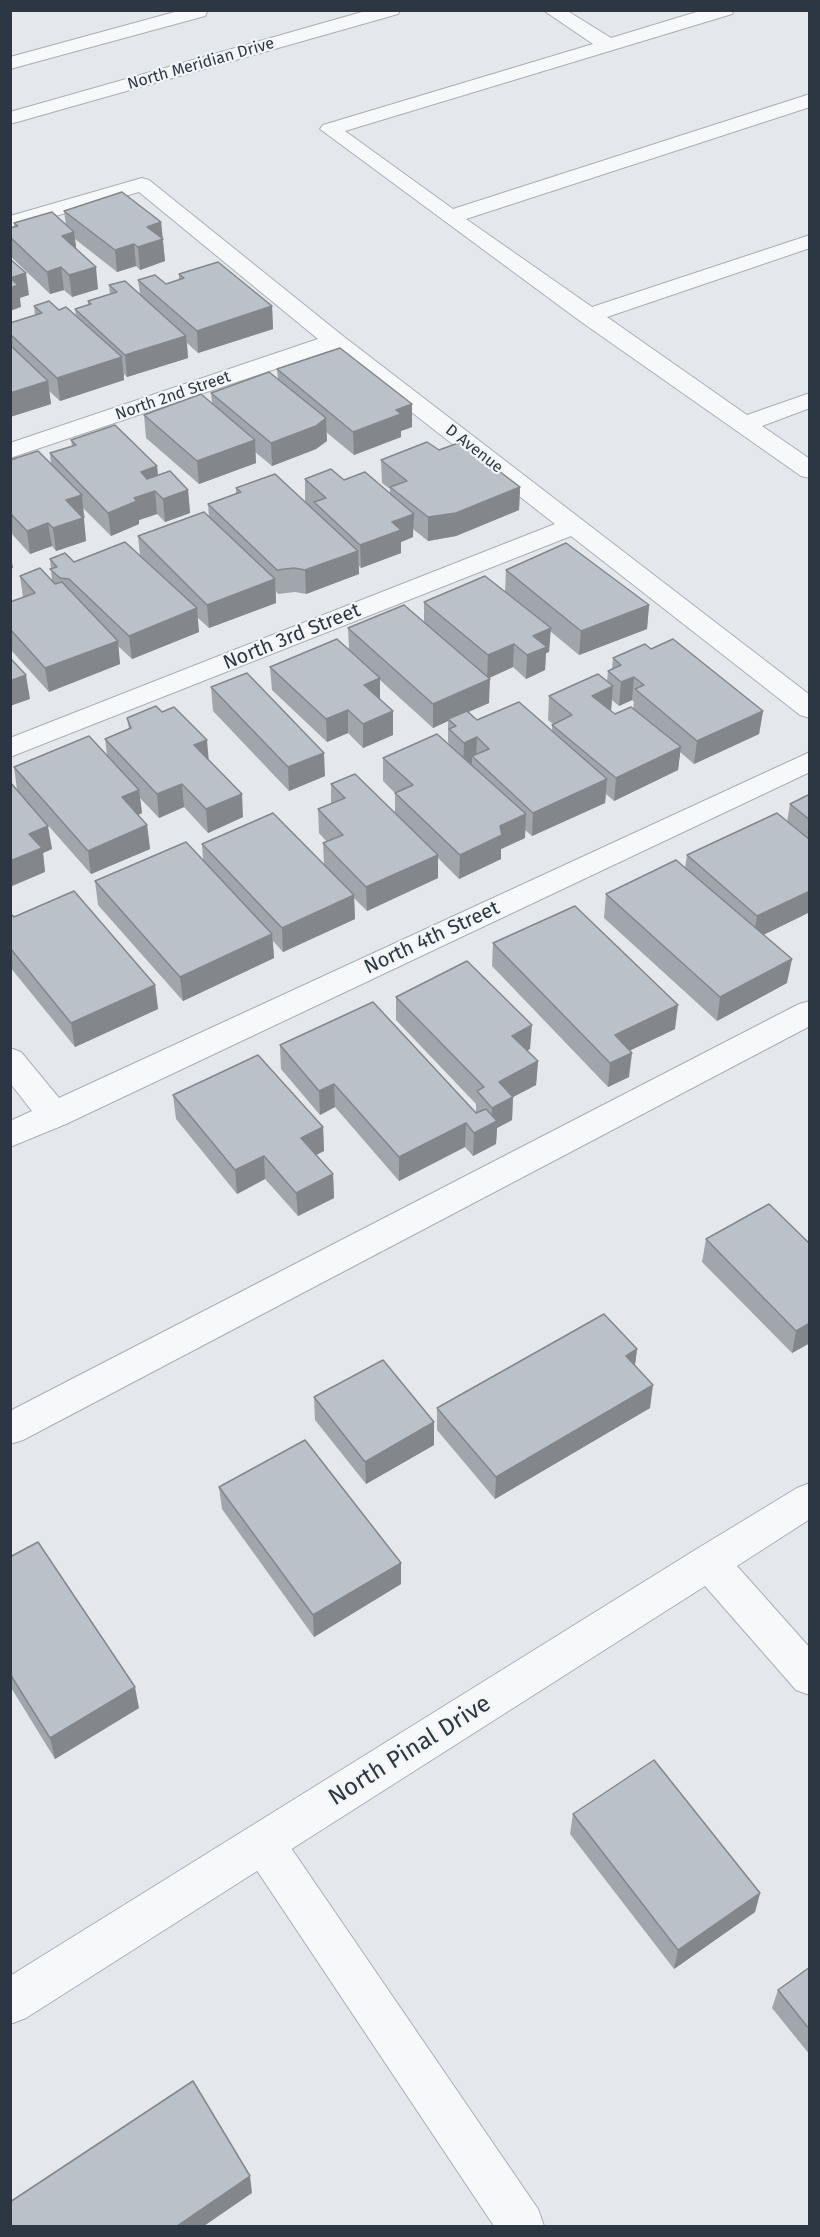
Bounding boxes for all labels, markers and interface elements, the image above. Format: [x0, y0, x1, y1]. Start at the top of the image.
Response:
street label: North Meridian Drive [125, 34, 277, 94]
street label: North 2nd Street [113, 367, 233, 425]
street label: D Avenue [441, 421, 507, 477]
street label: North 3rd Street [220, 599, 364, 675]
street label: North 4th Street [361, 896, 503, 980]
street label: North Pinal Drive [323, 1689, 497, 1813]

